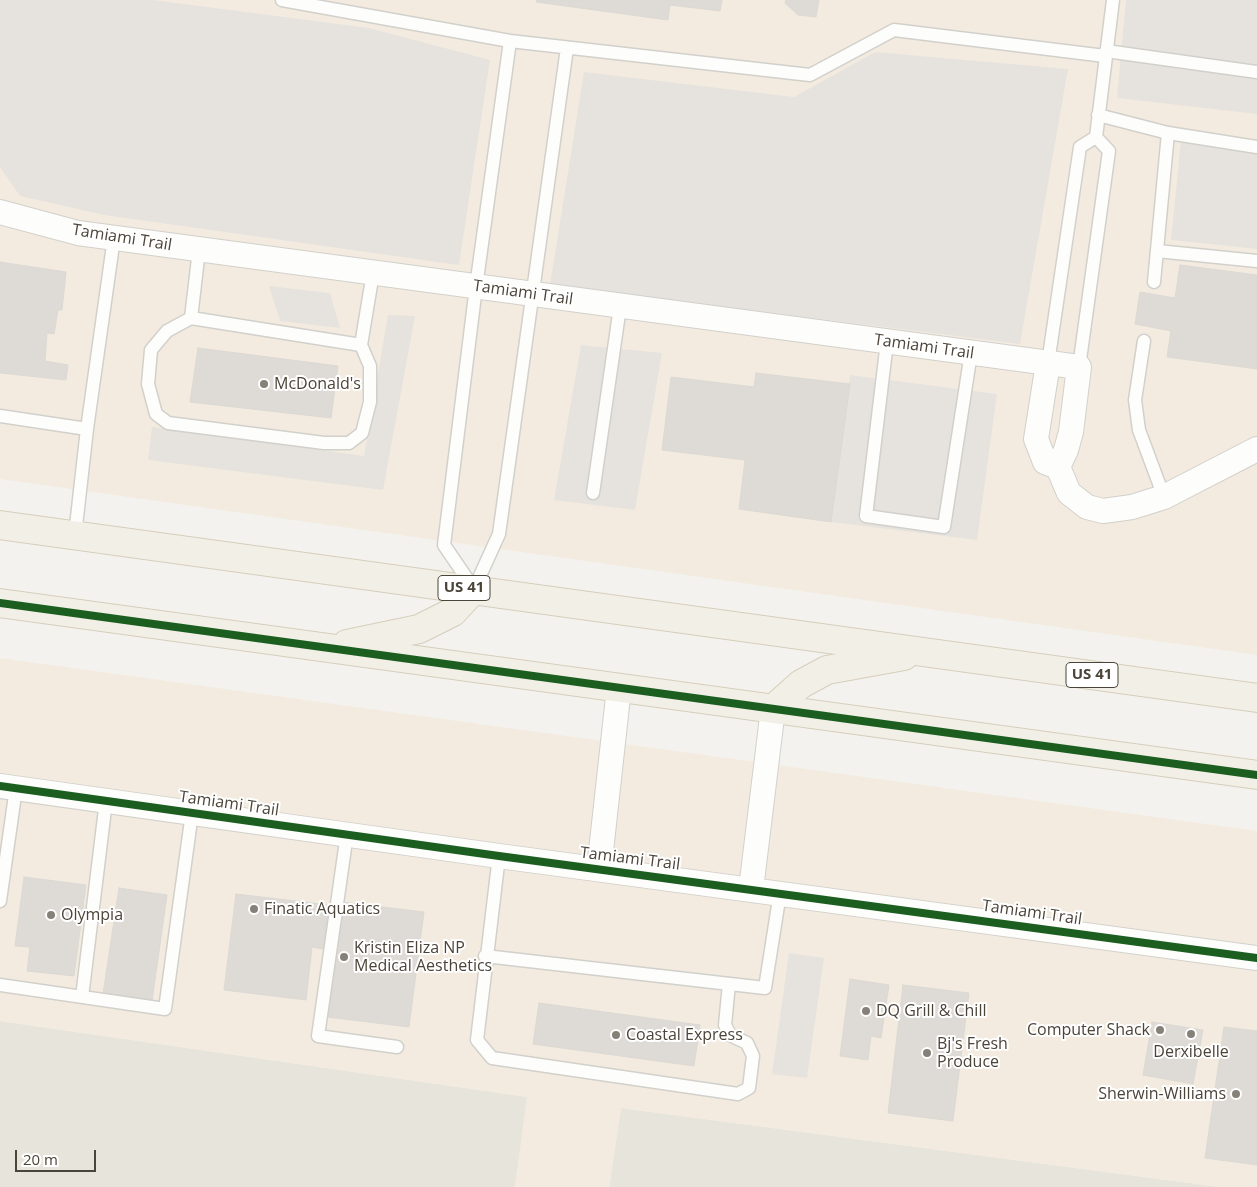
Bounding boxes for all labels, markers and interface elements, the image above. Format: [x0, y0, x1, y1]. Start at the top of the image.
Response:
street label: Tamiami Trail [71, 221, 173, 255]
street label: Tamiami Trail [472, 276, 574, 310]
street label: Tamiami Trail [873, 330, 975, 364]
place label: McDonald's [274, 374, 361, 394]
marker: McDonald's [258, 378, 270, 390]
road number: US 41 [438, 576, 490, 600]
road number: US 41 [1066, 662, 1118, 688]
street label: Tamiami Trail [178, 787, 280, 821]
street label: Tamiami Trail [579, 843, 681, 875]
street label: Tamiami Trail [981, 896, 1083, 930]
place label: Finatic Aquatics [264, 899, 380, 919]
marker: Finatic Aquatics [248, 903, 260, 915]
place label: Olympia [61, 905, 123, 925]
marker: Olympia [45, 909, 57, 921]
place label: Kristin Eliza NP Medical Aesthetics [354, 938, 492, 976]
marker: Kristin Eliza NP Medical Aesthetics [338, 951, 350, 963]
place label: DQ Grill & Chill [876, 1001, 986, 1021]
marker: DQ Grill & Chill [860, 1005, 872, 1017]
place label: Computer Shack [1027, 1020, 1150, 1040]
marker: Computer Shack [1154, 1024, 1166, 1036]
place label: Coastal Express [626, 1025, 743, 1045]
marker: Derxibelle [1185, 1028, 1197, 1040]
marker: Coastal Express [610, 1029, 622, 1041]
place label: Bj's Fresh Produce [937, 1034, 1008, 1072]
place label: Derxibelle [1153, 1042, 1229, 1062]
marker: Bj's Fresh Produce [921, 1047, 933, 1059]
place label: Sherwin-Williams [1098, 1084, 1226, 1104]
marker: Sherwin-Williams [1230, 1088, 1242, 1100]
scale bar [18, 1140, 99, 1172]
text: 20 m [23, 1149, 58, 1169]

